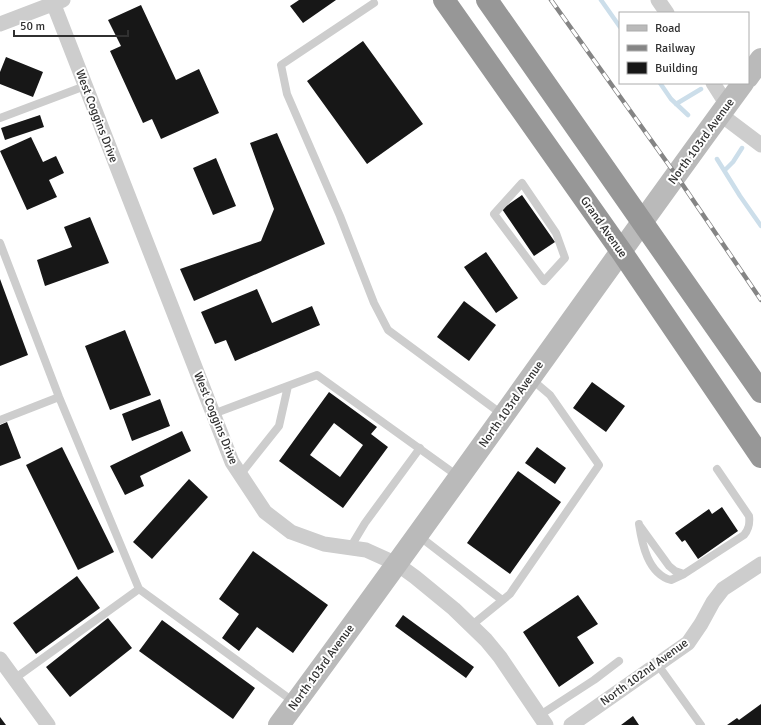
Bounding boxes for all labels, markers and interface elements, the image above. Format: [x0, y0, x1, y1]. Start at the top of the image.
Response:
scale bar [14, 12, 128, 38]
legend [619, 12, 749, 84]
text: 50 m [20, 19, 45, 34]
text: Road [655, 21, 681, 36]
text: Railway [655, 41, 695, 56]
text: Building [655, 61, 698, 76]
street label: West Coggins Drive [72, 68, 121, 165]
street label: North 103rd Avenue [665, 95, 738, 187]
street label: Grand Avenue [577, 194, 630, 261]
street label: North 103rd Avenue [476, 358, 547, 451]
street label: West Coggins Drive [190, 370, 241, 467]
street label: North 103rd Avenue [285, 621, 358, 713]
street label: North 102nd Avenue [597, 635, 691, 709]

